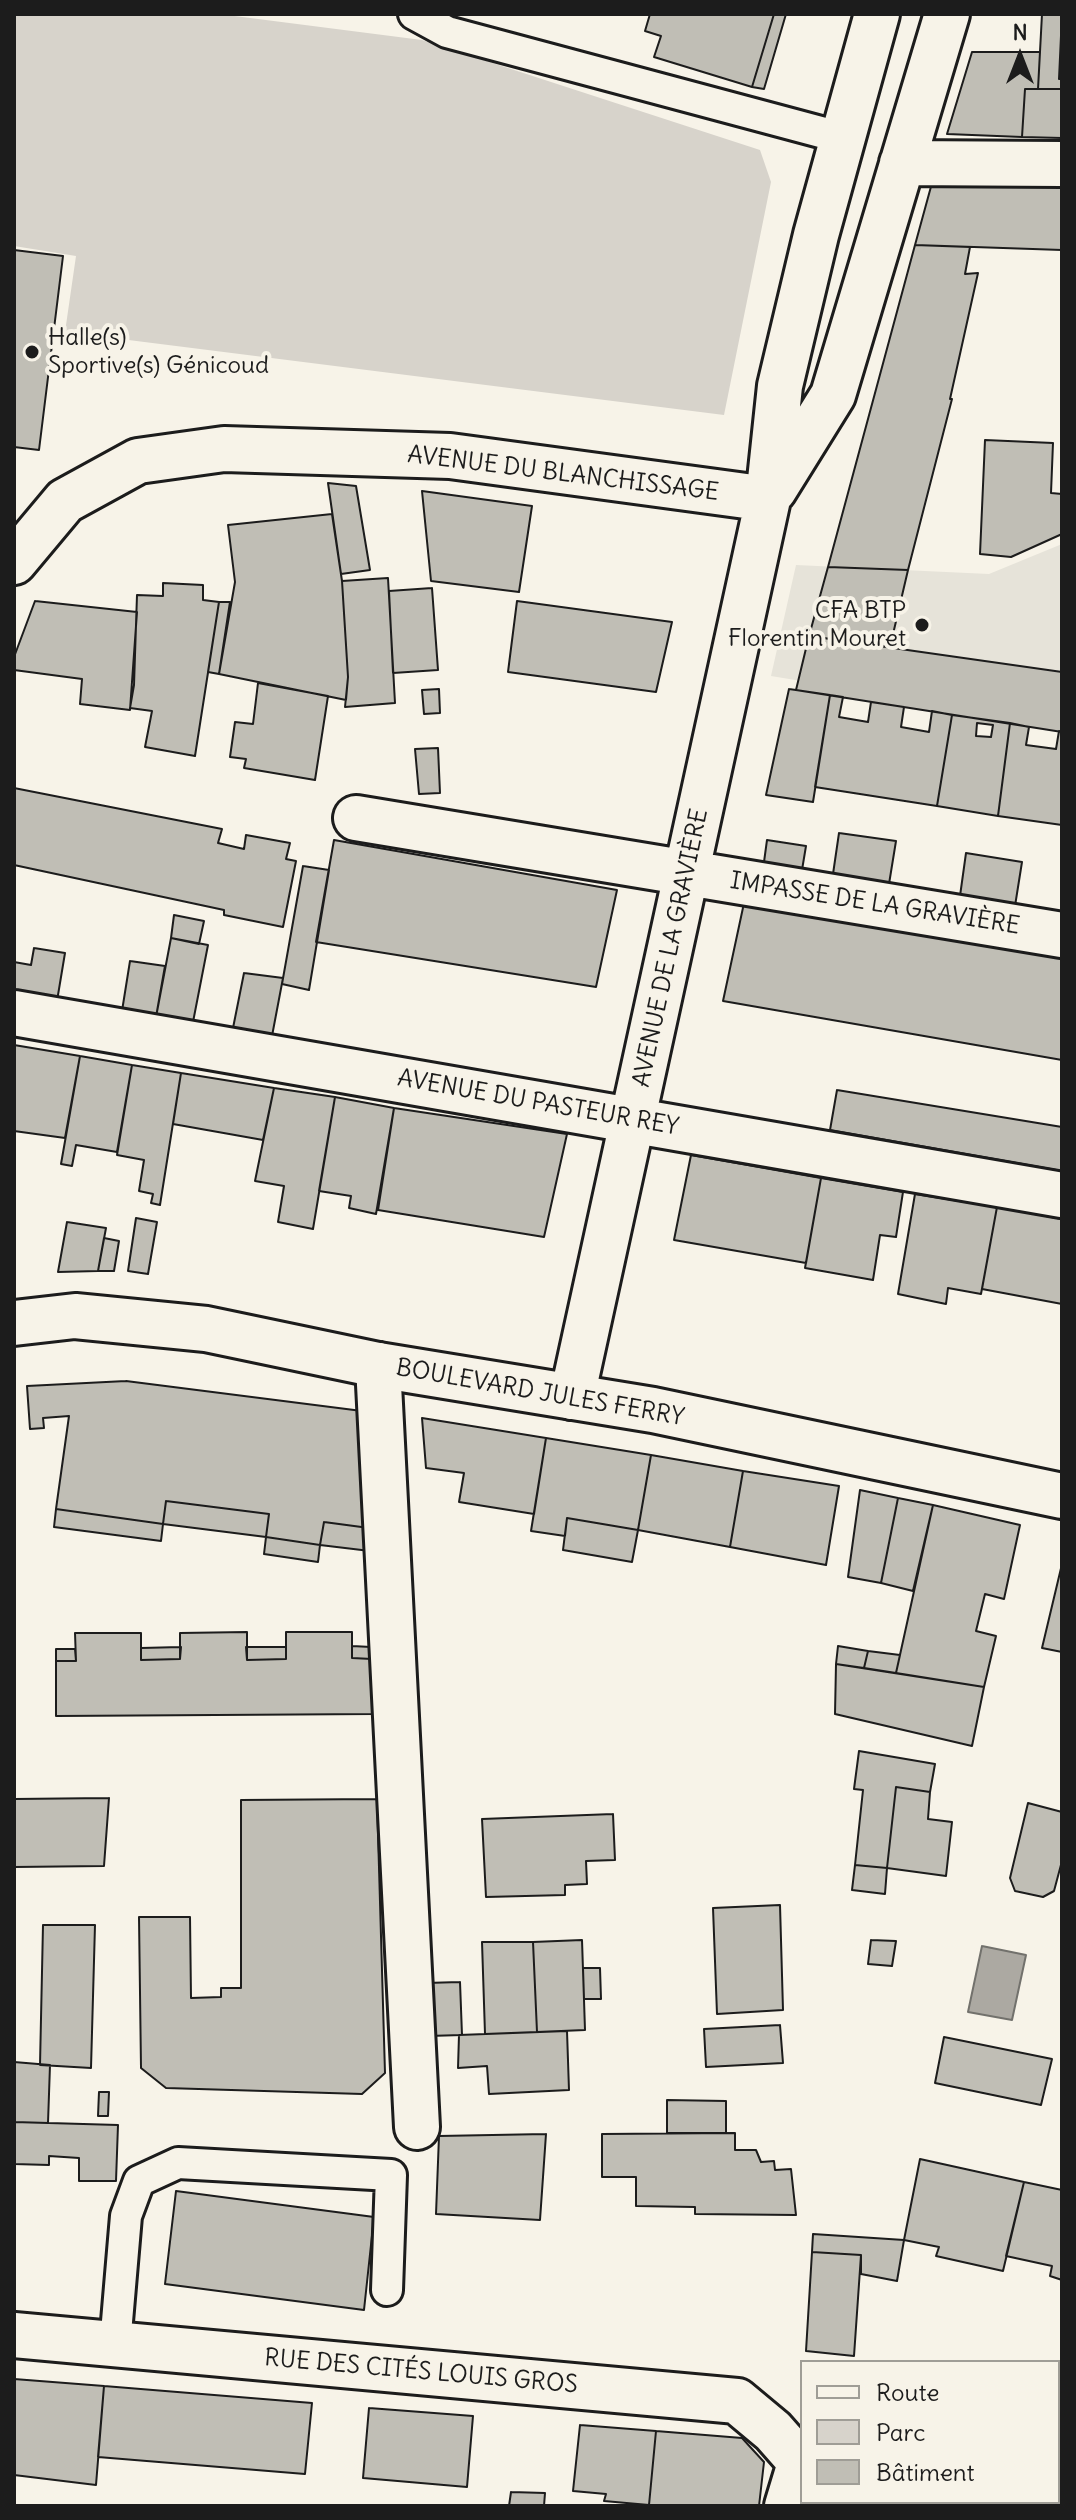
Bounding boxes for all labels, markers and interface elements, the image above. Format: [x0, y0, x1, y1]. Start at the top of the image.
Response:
north arrow [980, 16, 1060, 96]
text: N [1012, 18, 1028, 46]
place label: Halle(s) Sportive(s) Génicoud [48, 324, 269, 380]
marker: Halle(s) Sportive(s) Génicoud [23, 343, 41, 361]
street label: AVENUE DU BLANCHISSAGE [406, 441, 720, 507]
place label: CFA BTP Florentin Mouret [728, 597, 906, 653]
marker: CFA BTP Florentin Mouret [913, 616, 931, 634]
street label: AVENUE DE LA GRAVIÈRE [627, 806, 715, 1090]
street label: IMPASSE DE LA GRAVIÈRE [728, 867, 1022, 941]
street label: AVENUE DU PASTEUR REY [395, 1064, 681, 1142]
street label: BOULEVARD JULES FERRY [394, 1353, 686, 1433]
street label: RUE DES CITÉS LOUIS GROS [263, 2344, 579, 2400]
legend [800, 2360, 1060, 2504]
text: Route [876, 2377, 939, 2407]
text: Parc [876, 2417, 925, 2447]
text: Bâtiment [876, 2457, 975, 2487]

